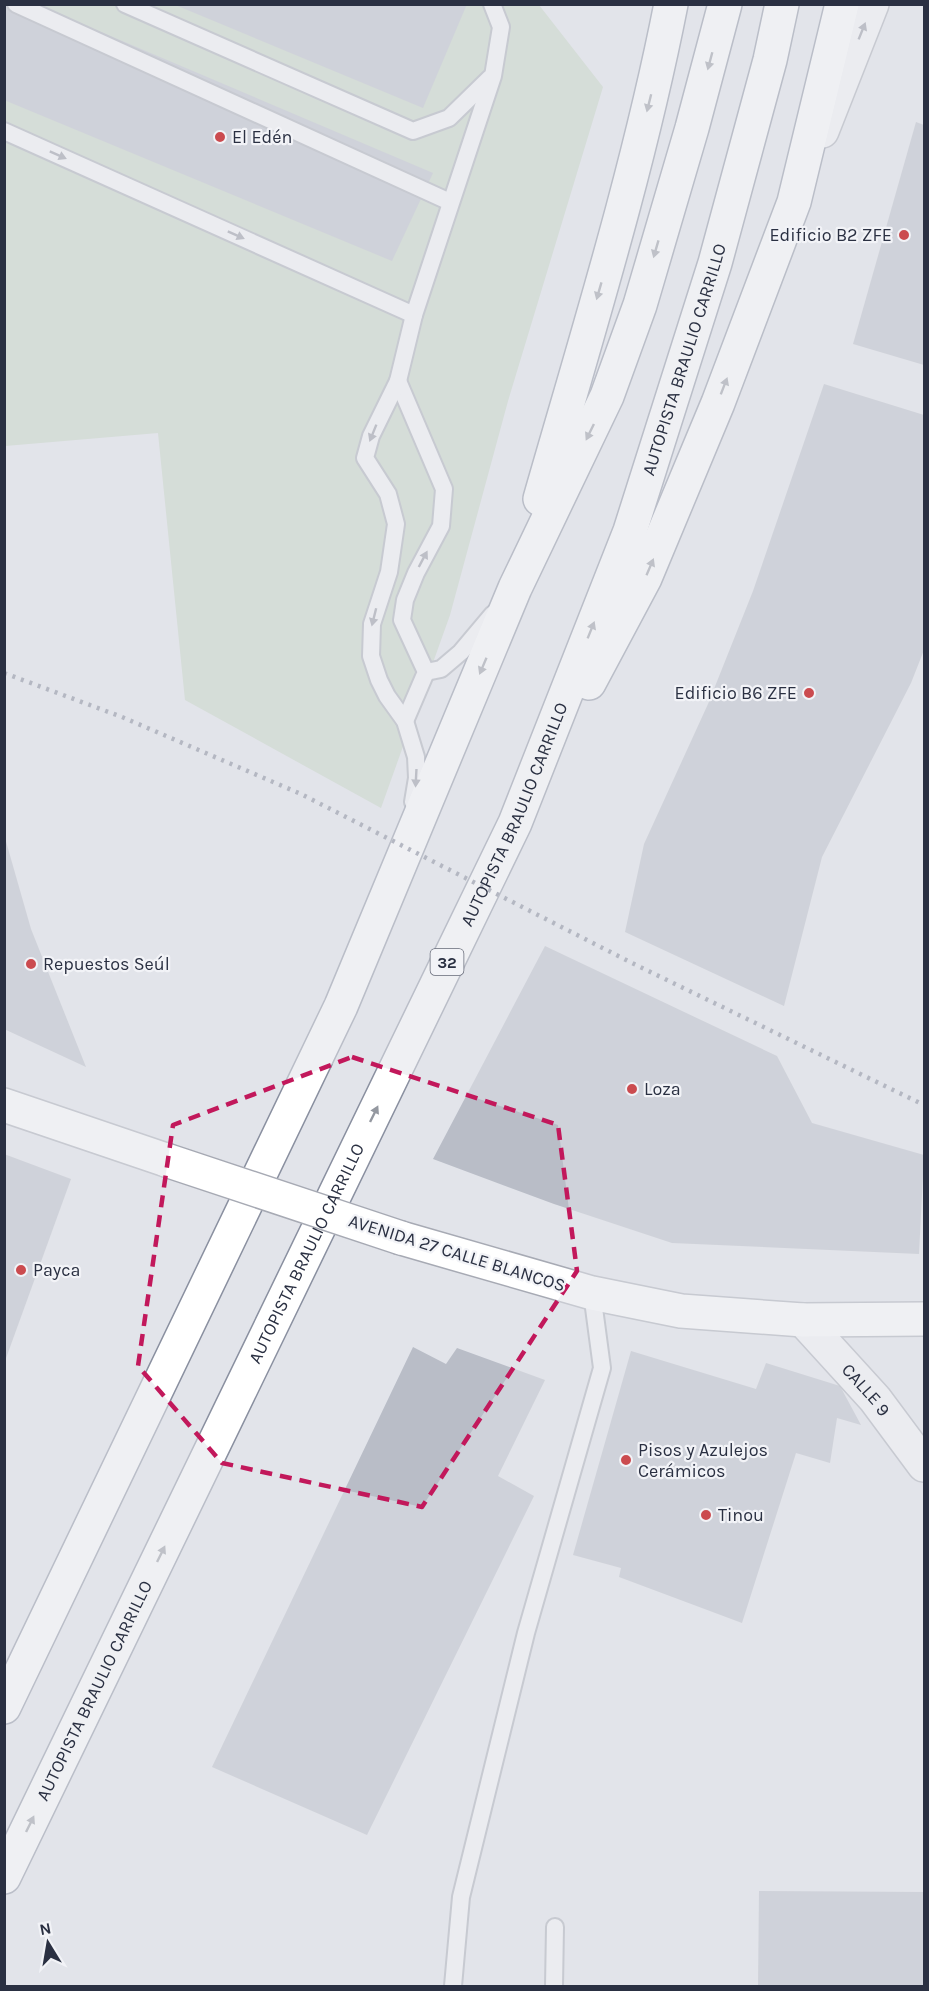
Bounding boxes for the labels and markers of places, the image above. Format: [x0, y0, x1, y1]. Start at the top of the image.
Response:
place label: El Edén [232, 126, 292, 148]
marker: El Edén [213, 130, 227, 144]
place label: Edificio B2 ZFE [769, 224, 892, 246]
marker: Edificio B2 ZFE [897, 228, 911, 242]
place label: Edificio B6 ZFE [675, 682, 797, 704]
marker: Edificio B6 ZFE [802, 686, 816, 700]
place label: Repuestos Seúl [43, 953, 170, 975]
marker: Repuestos Seúl [24, 957, 38, 971]
place label: Loza [644, 1078, 681, 1100]
marker: Loza [625, 1082, 639, 1096]
place label: Payca [33, 1259, 80, 1281]
marker: Payca [14, 1263, 28, 1277]
place label: Pisos y Azulejos Cerámicos [638, 1439, 768, 1482]
marker: Pisos y Azulejos Cerámicos [619, 1453, 633, 1467]
place label: Tinou [718, 1504, 764, 1526]
marker: Tinou [699, 1508, 713, 1522]

